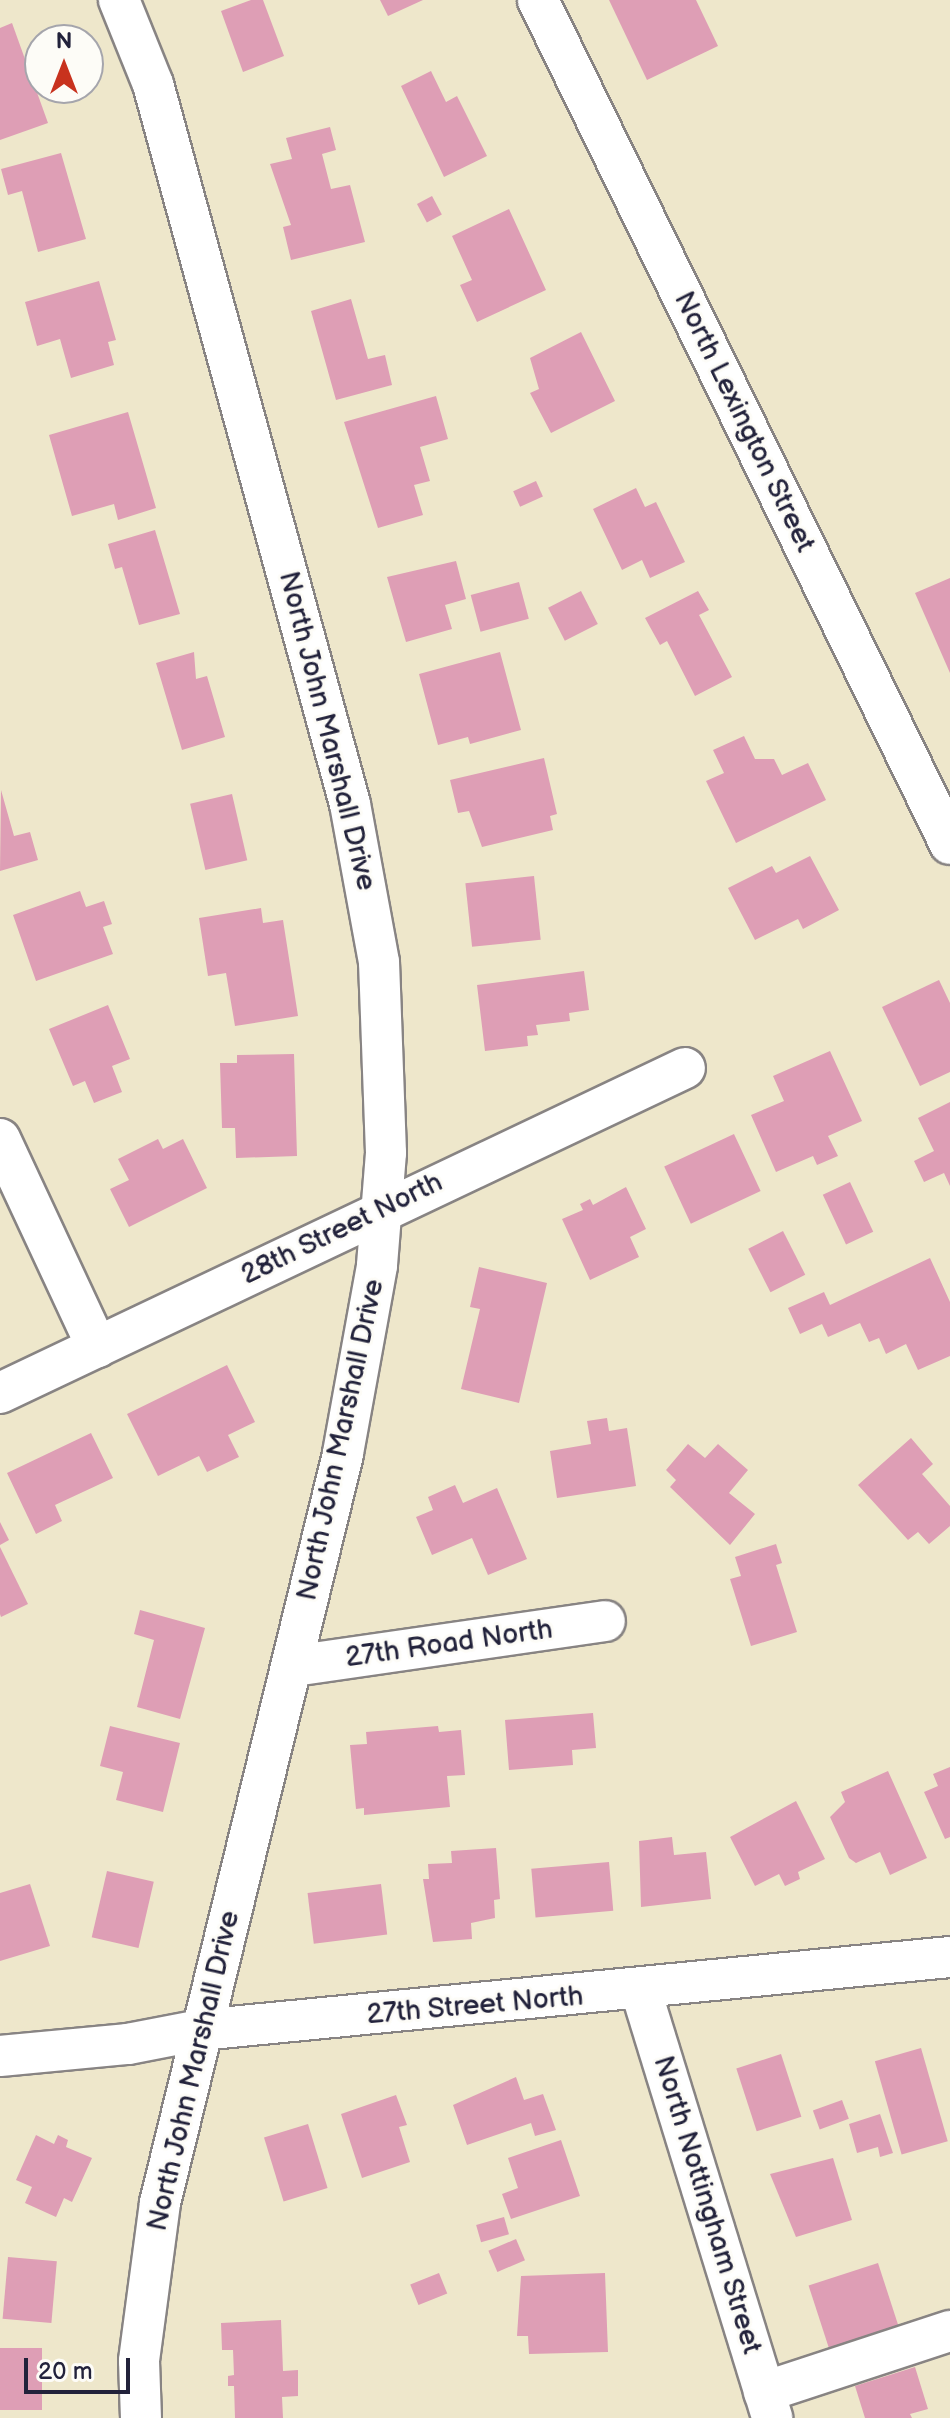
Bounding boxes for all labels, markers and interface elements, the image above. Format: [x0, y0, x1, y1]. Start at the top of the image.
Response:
north arrow [24, 24, 104, 104]
text: N [56, 28, 72, 55]
street label: North Lexington Street [666, 286, 822, 558]
street label: North John Marshall Drive [271, 567, 383, 895]
street label: 28th Street North [236, 1166, 448, 1292]
street label: North John Marshall Drive [290, 1276, 392, 1604]
street label: 27th Road North [343, 1613, 555, 1675]
street label: North John Marshall Drive [141, 1907, 247, 2235]
street label: 27th Street North [365, 1980, 585, 2032]
street label: North Nottingham Street [646, 2052, 768, 2358]
scale bar [28, 2342, 134, 2392]
text: 20 m [38, 2357, 93, 2386]

